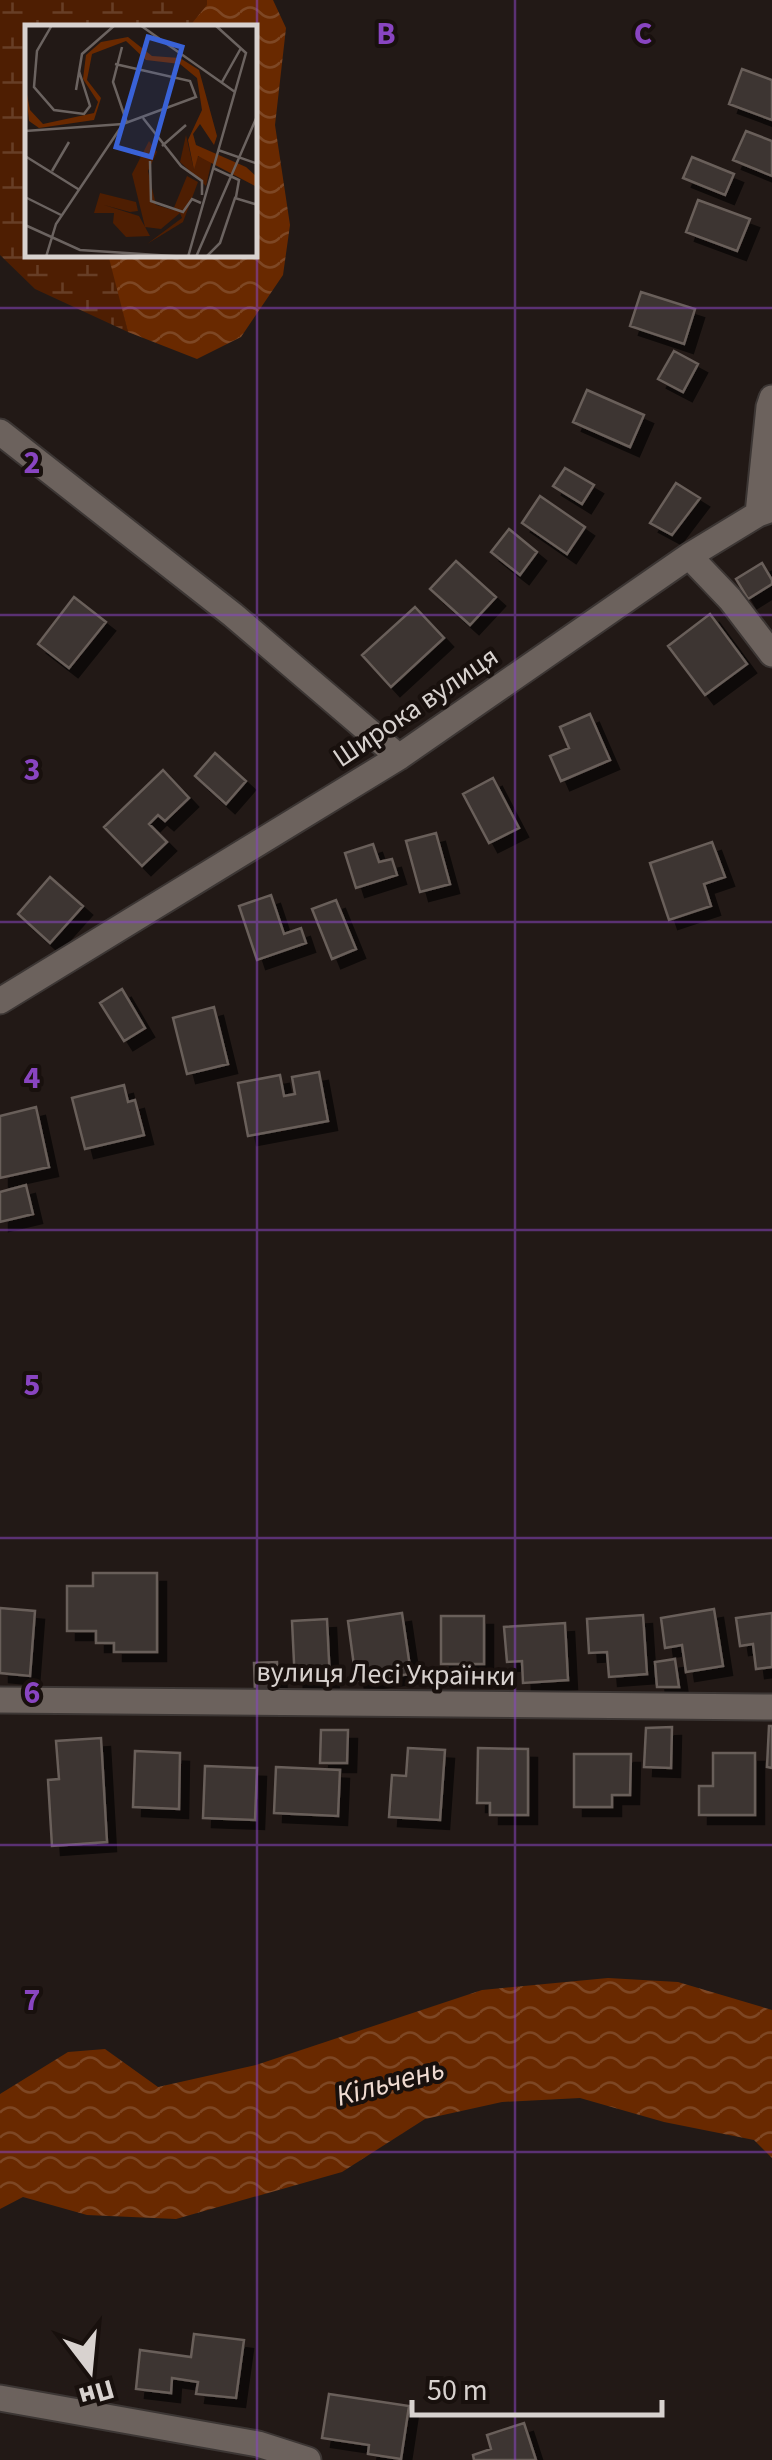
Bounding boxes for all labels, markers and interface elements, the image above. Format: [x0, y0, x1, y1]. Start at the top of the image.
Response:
text: B [376, 11, 396, 57]
text: C [634, 11, 652, 57]
inset map [25, 25, 258, 258]
text: 2 [24, 440, 40, 486]
street label: Широка вулиця [325, 637, 506, 777]
text: 3 [24, 747, 40, 793]
text: 4 [24, 1055, 41, 1101]
text: 5 [24, 1362, 40, 1408]
street label: вулиця Лесі Українки [256, 1652, 516, 1696]
text: 6 [24, 1670, 40, 1716]
text: 7 [24, 1977, 40, 2023]
water label: Кільчень [331, 2047, 449, 2118]
north arrow [40, 2320, 140, 2420]
scale bar [412, 2355, 662, 2417]
text: Пн [74, 2369, 119, 2417]
text: 50 m [427, 2369, 488, 2412]

